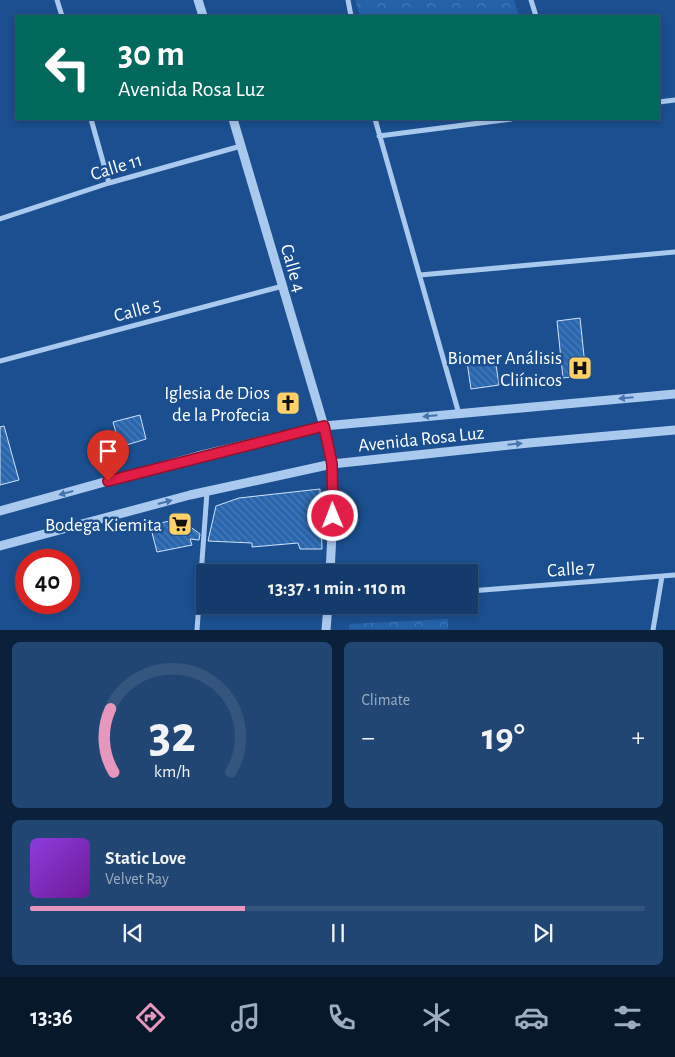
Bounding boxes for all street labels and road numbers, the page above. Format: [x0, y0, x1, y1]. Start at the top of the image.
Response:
street label: Calle 11 [88, 151, 145, 184]
street label: Calle 4 [277, 242, 308, 295]
street label: Calle 5 [112, 295, 163, 326]
street label: Avenida Rosa Luz [357, 423, 485, 456]
street label: Calle 7 [547, 558, 596, 581]

